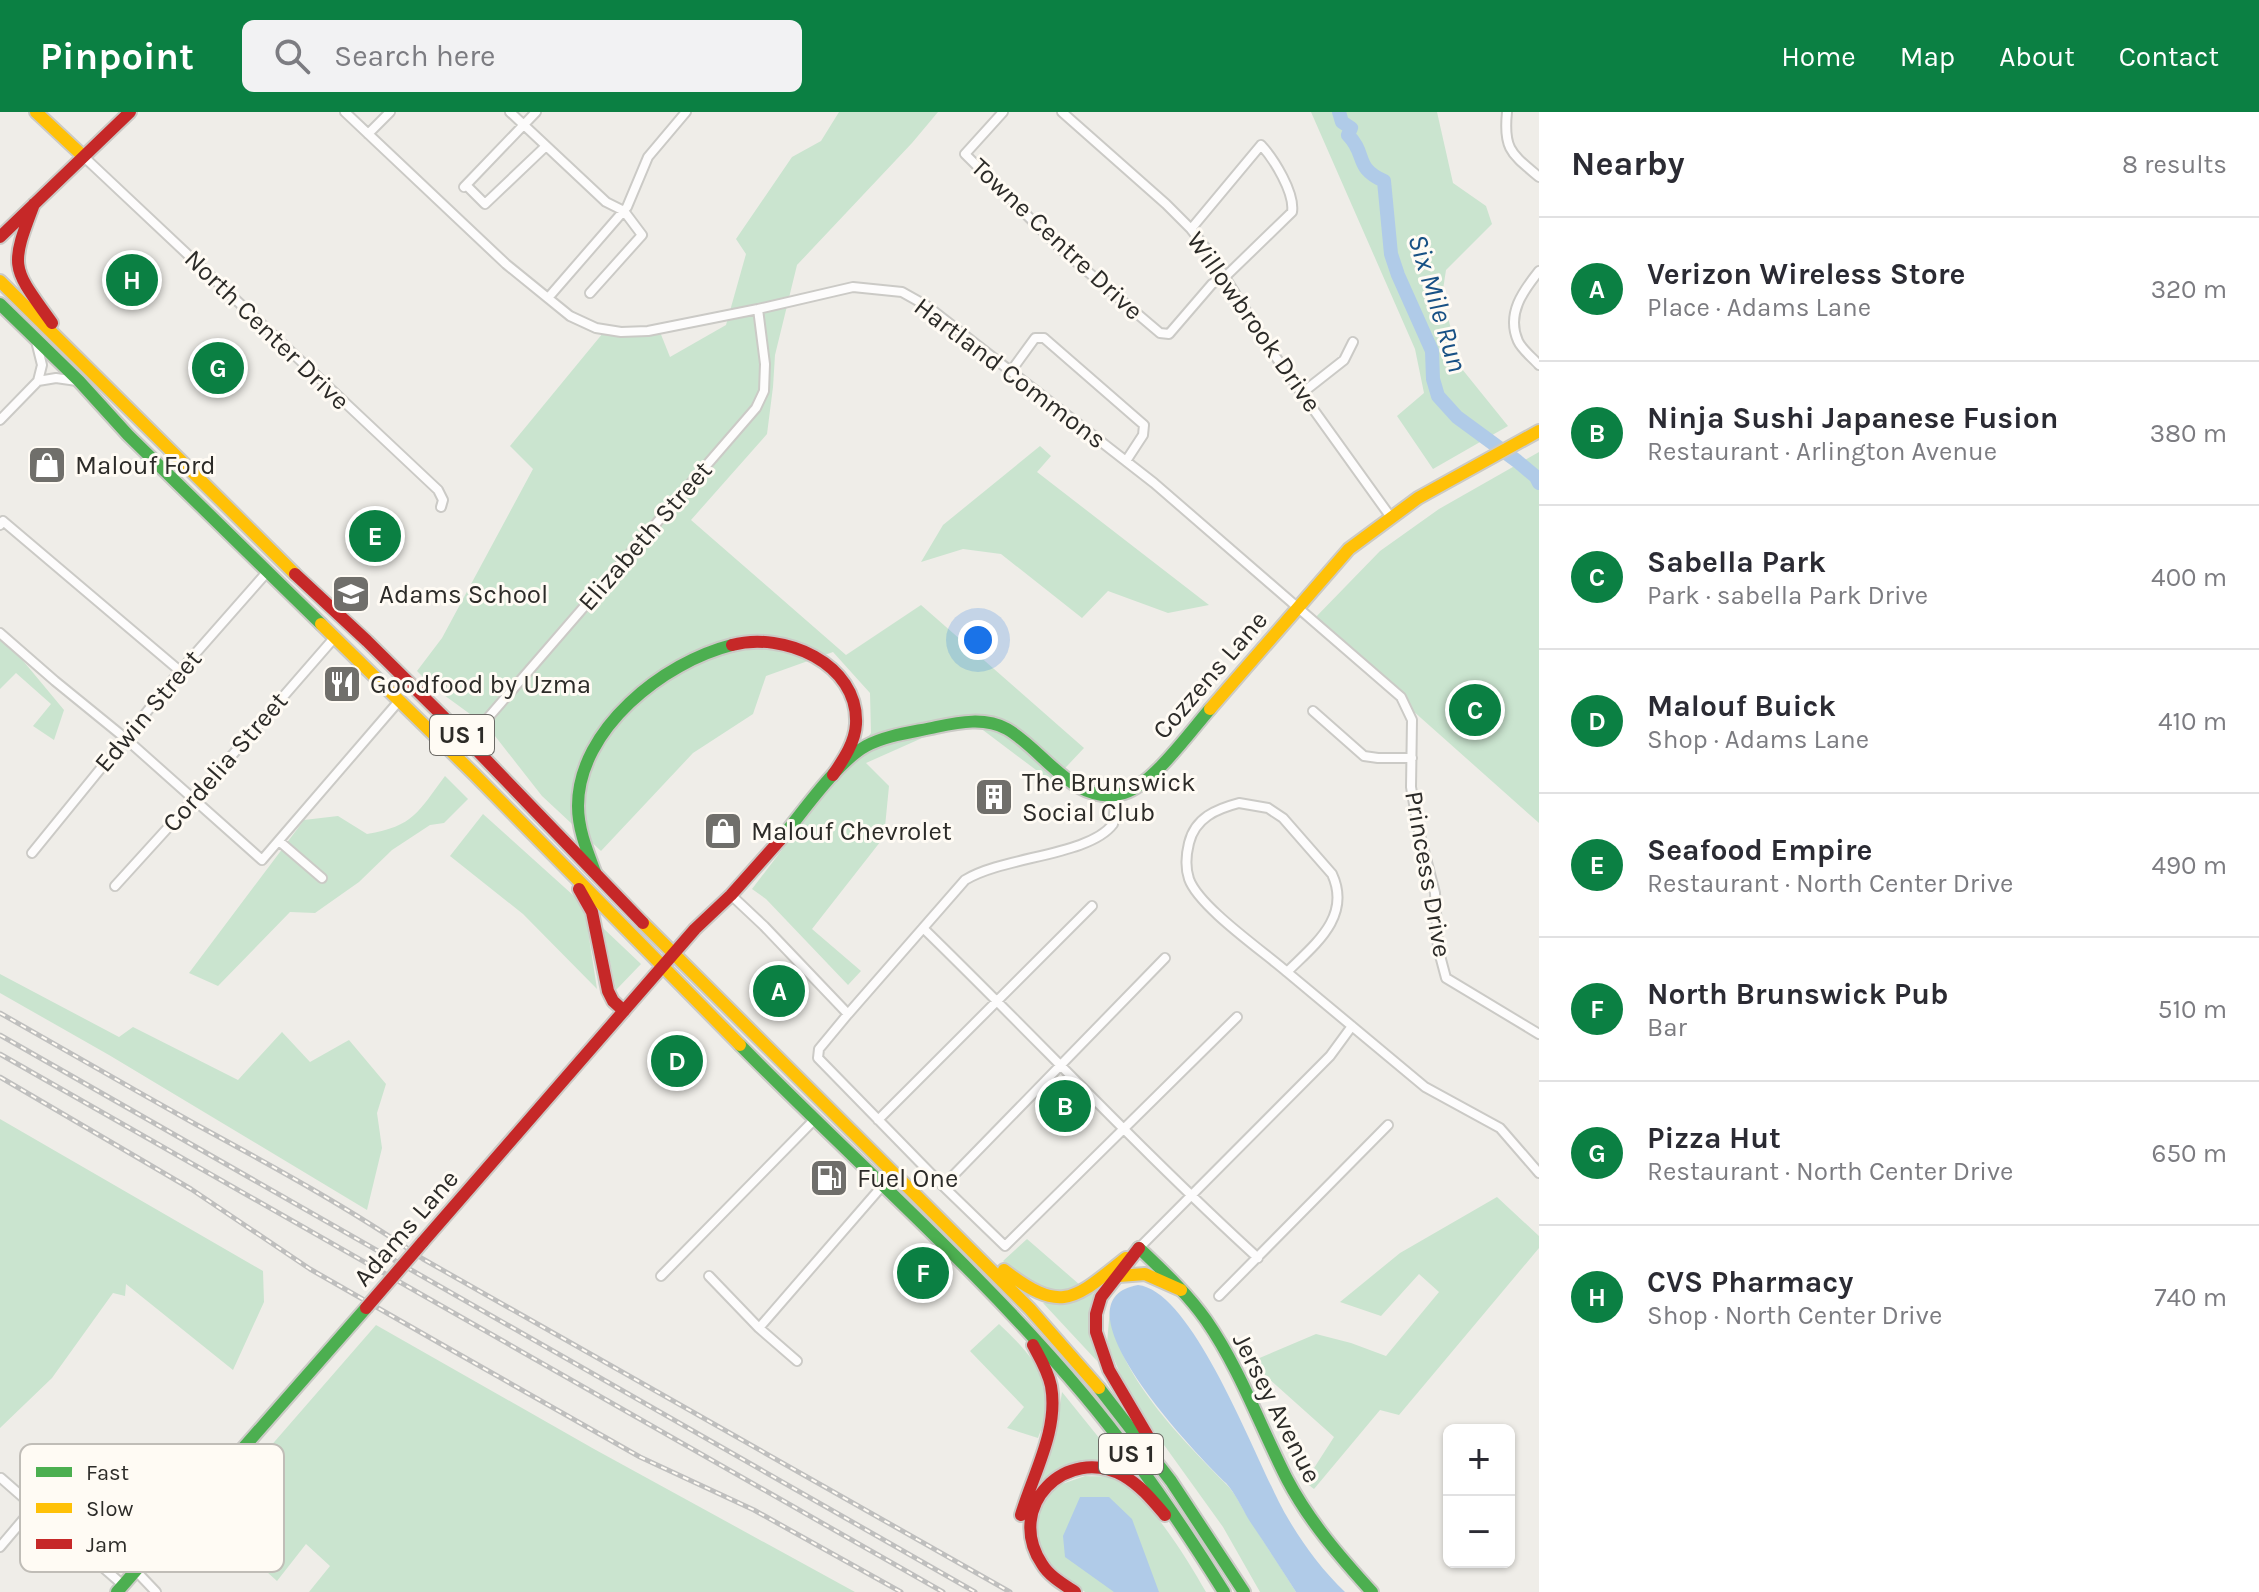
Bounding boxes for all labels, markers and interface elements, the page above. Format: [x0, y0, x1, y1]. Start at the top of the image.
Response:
search box [242, 20, 802, 92]
text: Pinpoint [40, 34, 194, 79]
icon: search [270, 34, 314, 78]
text: Search here [334, 38, 495, 74]
text: Home [1781, 40, 1856, 73]
text: Map [1900, 40, 1955, 73]
text: About [1999, 40, 2075, 73]
text: Contact [2119, 40, 2219, 73]
text: Nearby [1571, 144, 1685, 184]
text: 8 results [2122, 149, 2227, 180]
street label: Towne Centre Drive [965, 151, 1149, 327]
street label: Willowbrook Drive [1180, 226, 1328, 418]
water label: Six Mile Run [1401, 230, 1475, 376]
street label: North Center Drive [178, 243, 356, 417]
pin: H [106, 250, 158, 310]
text: Verizon Wireless Store [1647, 256, 1965, 292]
text: A [1589, 274, 1605, 305]
text: 320 m [2151, 274, 2227, 305]
street label: Hartland Commons [908, 291, 1112, 455]
text: Place · Adams Lane [1647, 292, 1871, 323]
pin: G [192, 338, 244, 398]
text: Ninja Sushi Japanese Fusion [1647, 400, 2059, 436]
text: B [1589, 418, 1605, 449]
text: 380 m [2150, 418, 2227, 449]
text: Restaurant · Arlington Avenue [1647, 436, 1997, 467]
shop icon: Malouf Ford [26, 444, 68, 486]
place label: Malouf Ford [75, 450, 216, 481]
street label: Elizabeth Street [572, 455, 719, 617]
pin: E [349, 506, 401, 566]
text: Sabella Park [1647, 544, 1826, 580]
text: C [1589, 562, 1605, 593]
text: 400 m [2151, 562, 2227, 593]
school or university icon: Adams School [330, 573, 372, 615]
place label: Adams School [379, 579, 548, 610]
text: Park · sabella Park Drive [1647, 580, 1928, 611]
street label: Cozzens Lane [1146, 605, 1274, 745]
your location [958, 620, 998, 660]
street label: Edwin Street [88, 643, 208, 778]
restaurant icon: Goodfood by Uzma [321, 663, 363, 705]
place label: Goodfood by Uzma [370, 669, 591, 700]
pin: C [1449, 680, 1501, 740]
street label: Cordelia Street [156, 686, 294, 838]
text: Malouf Buick [1647, 688, 1836, 724]
text: D [1588, 706, 1606, 737]
text: 410 m [2158, 706, 2227, 737]
road number: US 1 [430, 715, 494, 755]
text: Shop · Adams Lane [1647, 724, 1869, 755]
place label: The Brunswick Social Club [1022, 767, 1196, 828]
building icon: The Brunswick Social Club [973, 776, 1015, 818]
street label: Princess Drive [1398, 788, 1458, 960]
shop icon: Malouf Chevrolet [702, 810, 744, 852]
place label: Malouf Chevrolet [751, 816, 952, 847]
text: Seafood Empire [1647, 832, 1872, 868]
text: E [1589, 850, 1605, 881]
text: 490 m [2151, 850, 2227, 881]
text: Restaurant · North Center Drive [1647, 868, 2013, 899]
pin: A [753, 961, 805, 1021]
text: North Brunswick Pub [1647, 976, 1948, 1012]
text: F [1590, 994, 1604, 1025]
text: 510 m [2158, 994, 2227, 1025]
text: Bar [1647, 1012, 1687, 1043]
pin: D [651, 1031, 703, 1091]
pin: B [1039, 1076, 1091, 1136]
text: Pizza Hut [1647, 1120, 1781, 1156]
text: G [1588, 1138, 1606, 1169]
text: 650 m [2152, 1138, 2227, 1169]
text: Restaurant · North Center Drive [1647, 1156, 2013, 1187]
fuel station icon: Fuel One [808, 1157, 850, 1199]
street label: Adams Lane [347, 1163, 465, 1293]
place label: Fuel One [857, 1163, 958, 1194]
pin: F [897, 1243, 949, 1303]
text: CVS Pharmacy [1647, 1264, 1853, 1300]
text: H [1588, 1282, 1606, 1313]
text: 740 m [2154, 1282, 2227, 1313]
text: Shop · North Center Drive [1647, 1300, 1942, 1331]
street label: Jersey Avenue [1226, 1328, 1328, 1488]
map controls [1443, 1424, 1515, 1568]
button: + [1443, 1424, 1515, 1496]
road number: US 1 [1099, 1434, 1163, 1474]
legend [20, 1444, 284, 1572]
text: Fast [86, 1460, 129, 1486]
text: Slow [86, 1496, 133, 1522]
button: − [1443, 1496, 1515, 1568]
text: Jam [86, 1532, 128, 1558]

